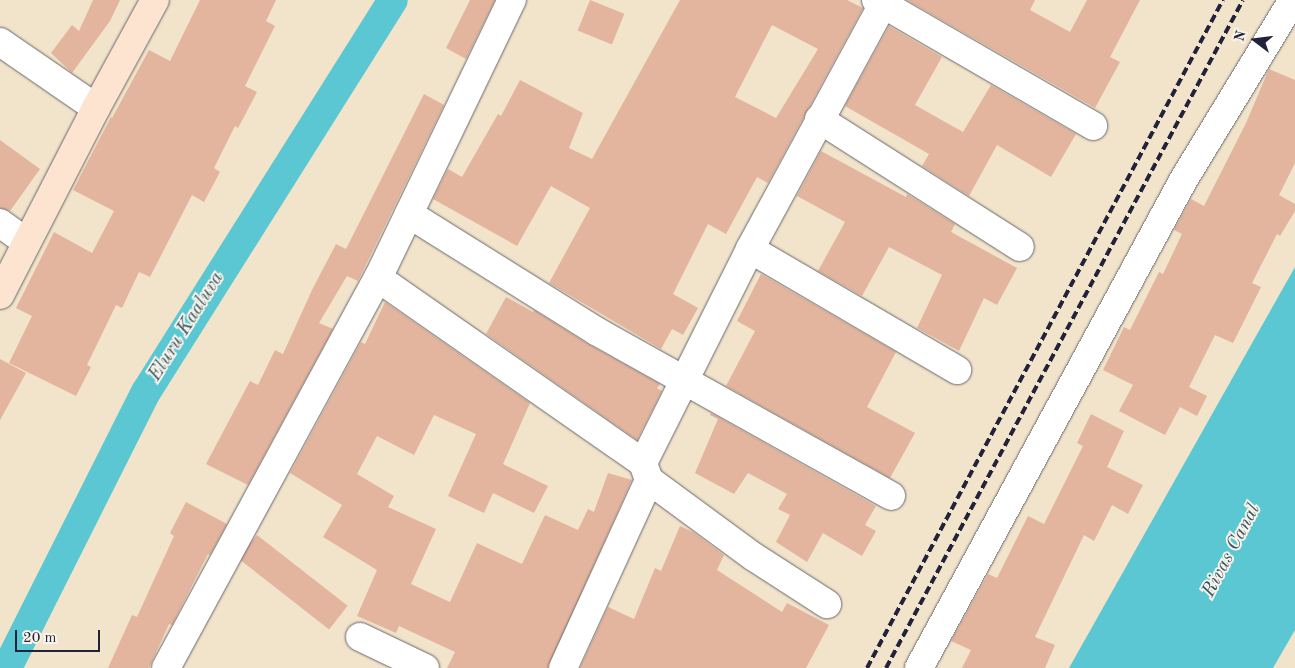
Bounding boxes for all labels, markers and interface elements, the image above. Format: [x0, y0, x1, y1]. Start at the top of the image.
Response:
north arrow [1230, 15, 1280, 65]
text: N [1232, 29, 1249, 43]
water label: Eluru Kaaluva [144, 268, 230, 386]
water label: Rivas Canal [1198, 501, 1266, 601]
scale bar [18, 620, 102, 652]
text: 20 m [23, 631, 57, 646]

